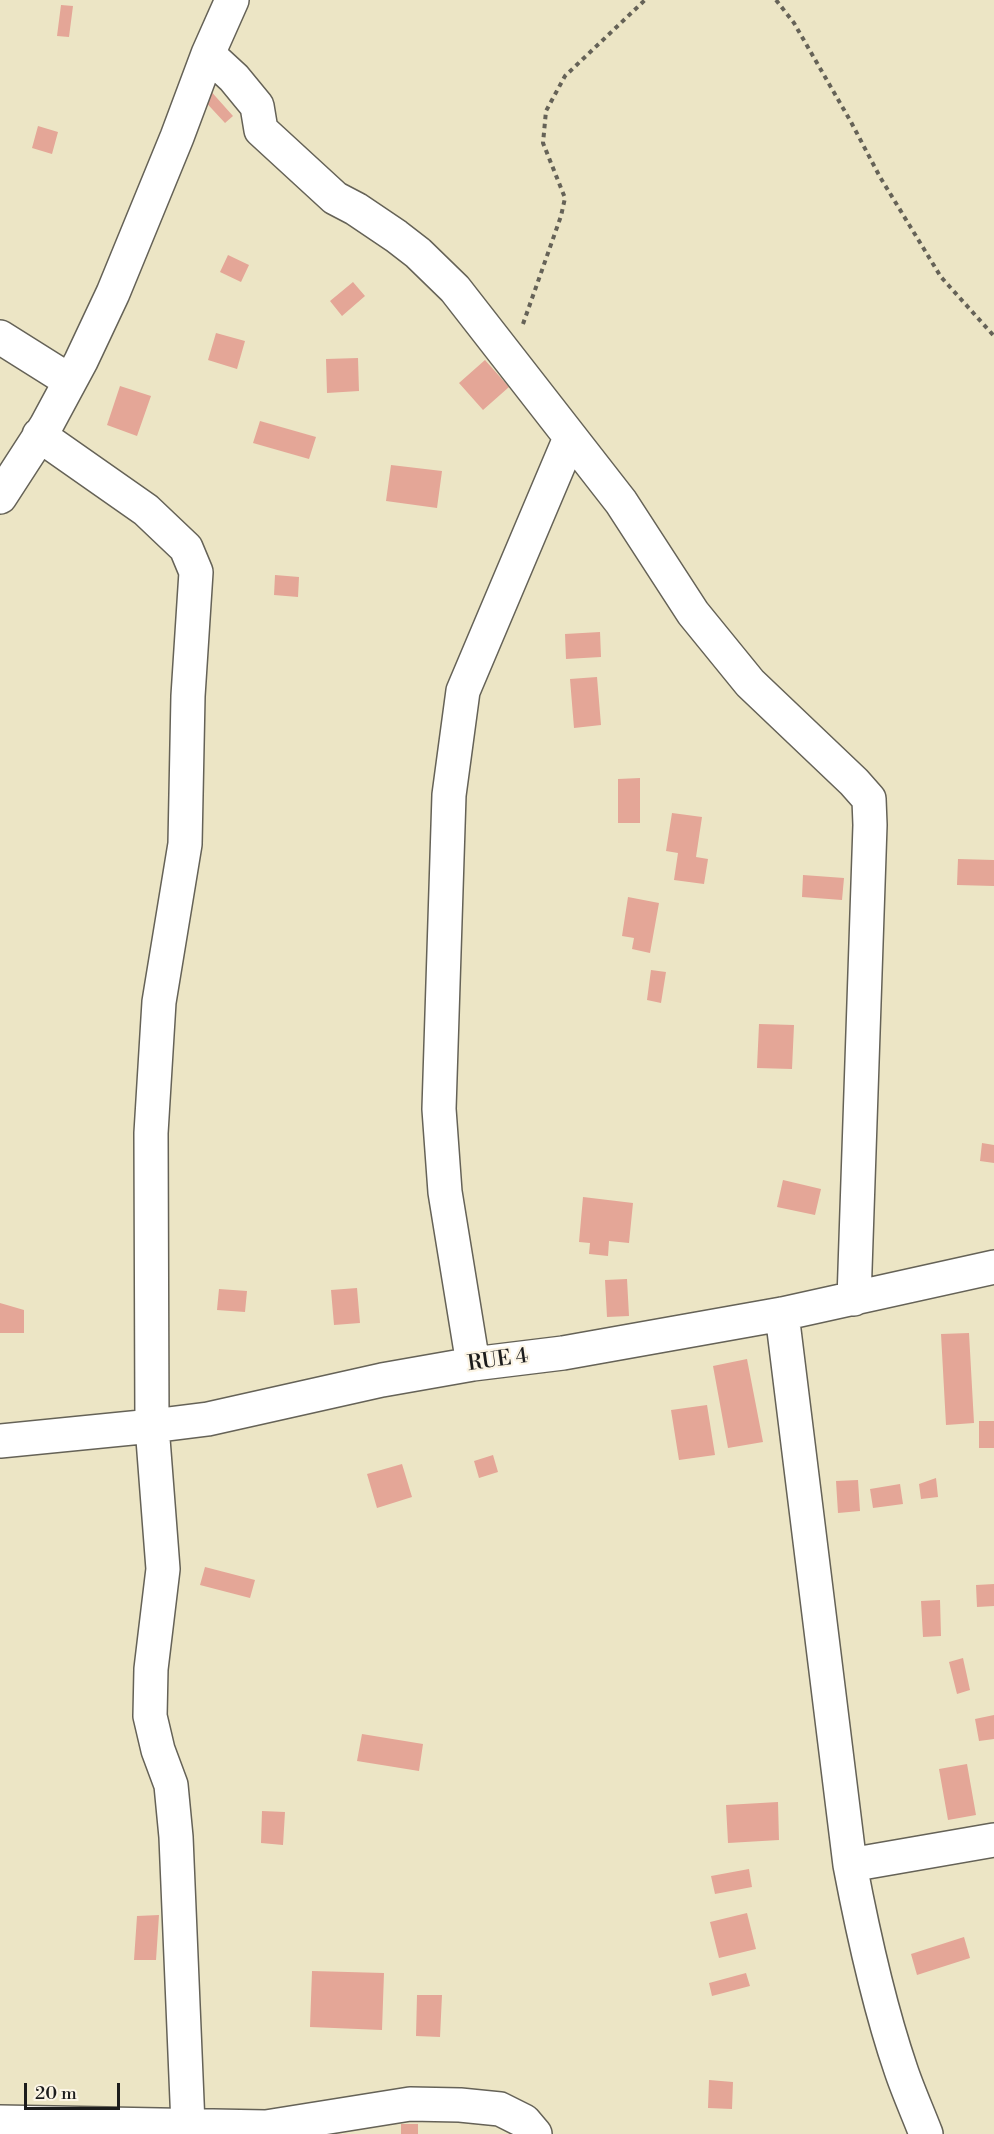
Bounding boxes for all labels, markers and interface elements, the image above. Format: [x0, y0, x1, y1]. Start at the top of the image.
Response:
street label: RUE 4 [466, 1344, 530, 1378]
scale bar [27, 2071, 123, 2109]
text: 20 m [35, 2082, 77, 2105]

